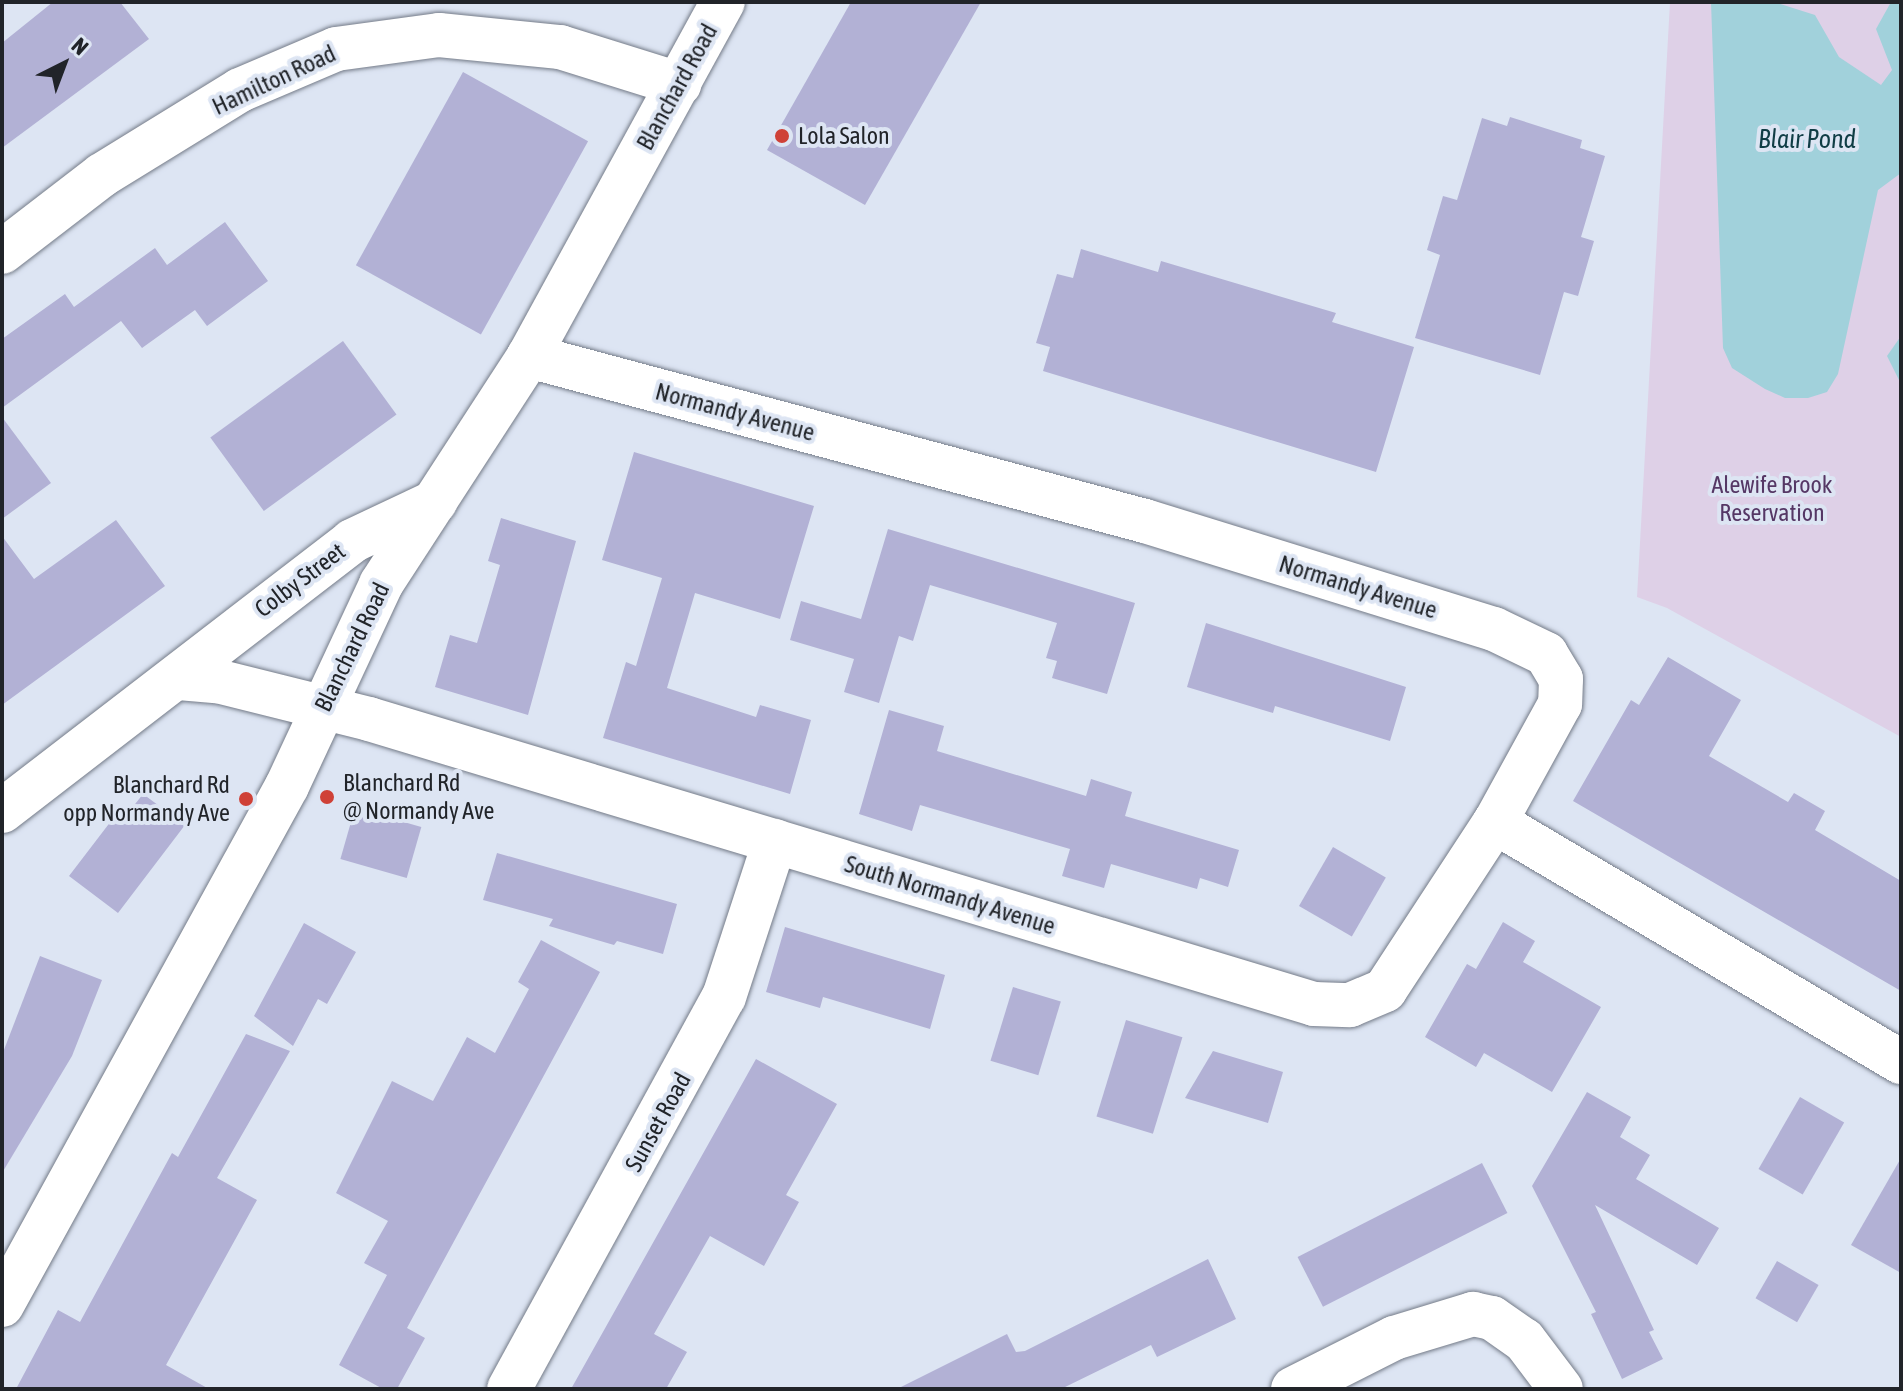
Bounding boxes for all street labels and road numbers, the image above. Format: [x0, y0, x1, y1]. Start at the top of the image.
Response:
street label: Blanchard Road [631, 19, 723, 155]
street label: Hamilton Road [208, 39, 340, 121]
street label: Normandy Avenue [652, 377, 818, 447]
street label: Colby Street [249, 537, 351, 623]
street label: Normandy Avenue [1276, 549, 1440, 625]
street label: Blanchard Road [308, 578, 396, 716]
street label: South Normandy Avenue [841, 849, 1059, 941]
street label: Sunset Road [619, 1067, 697, 1177]

